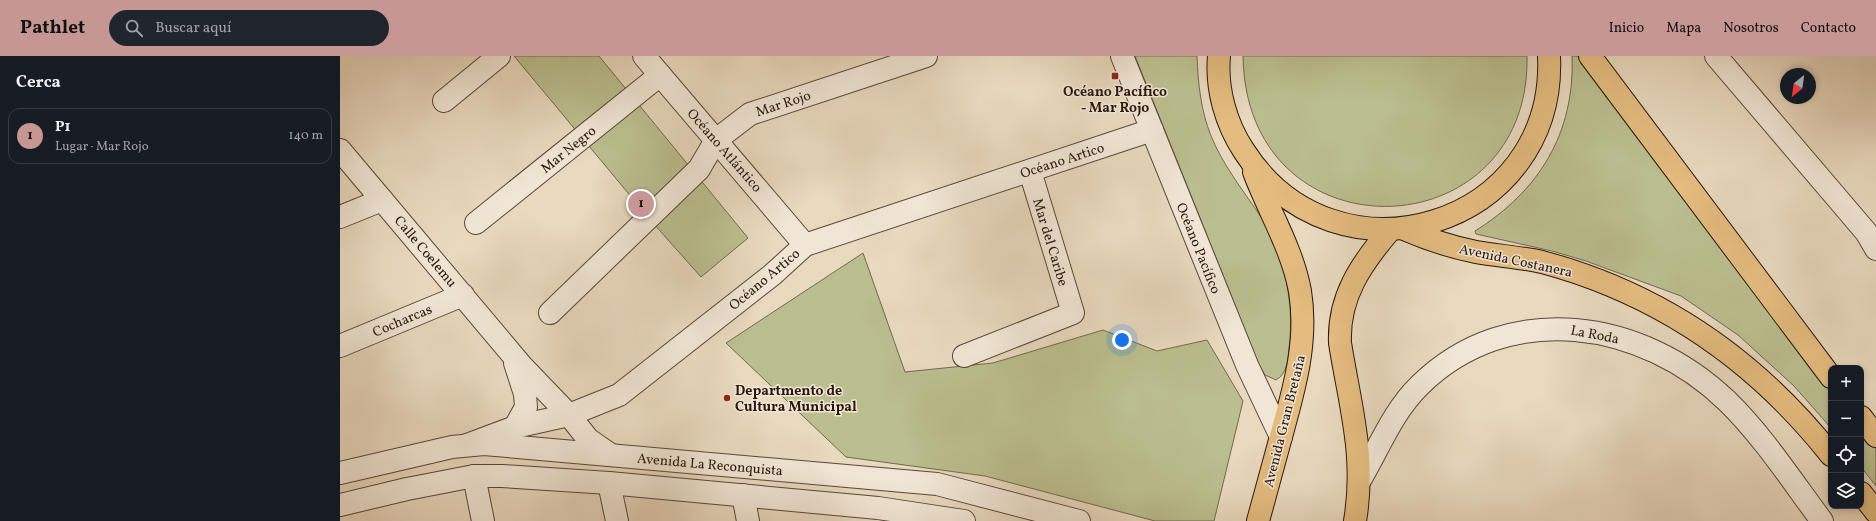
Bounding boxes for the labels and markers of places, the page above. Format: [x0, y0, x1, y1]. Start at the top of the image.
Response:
marker: Océano Pacífico - Mar Rojo [1110, 71, 1120, 81]
place label: Océano Pacífico - Mar Rojo [1063, 83, 1167, 118]
pin: 1 [628, 189, 654, 219]
place label: Departmento de Cultura Municipal [735, 382, 857, 417]
marker: Departmento de Cultura Municipal [722, 393, 732, 403]

